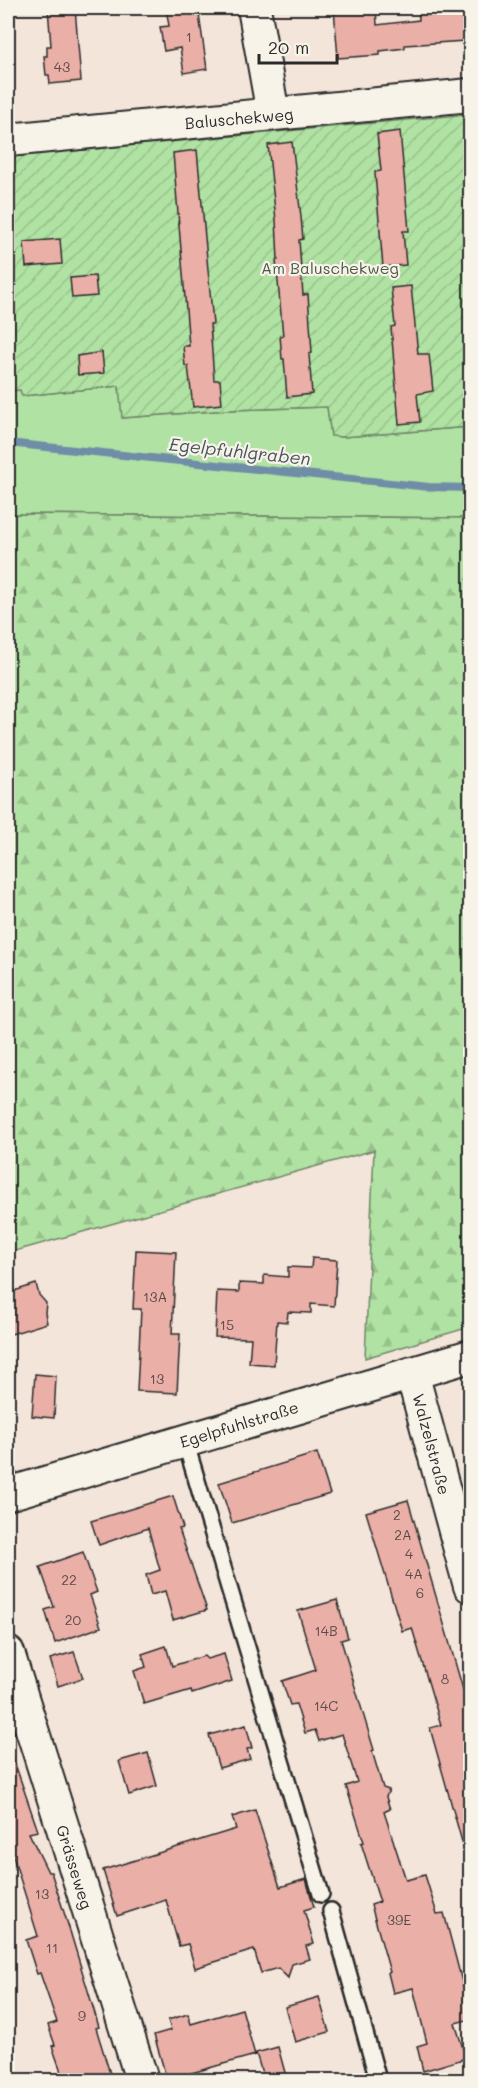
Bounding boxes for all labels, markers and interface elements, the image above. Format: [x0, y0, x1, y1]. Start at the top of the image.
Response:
house number: 1 [186, 27, 192, 46]
scale bar [259, 27, 337, 65]
text: 20 m [268, 35, 309, 59]
house number: 43 [54, 57, 70, 76]
street label: Baluschekweg [184, 103, 294, 133]
park label: Am Baluschekweg [261, 257, 399, 278]
water label: Egelpfuhlgraben [168, 432, 312, 470]
house number: 13A [143, 1287, 167, 1306]
house number: 15 [220, 1315, 234, 1334]
house number: 13 [150, 1369, 164, 1388]
street label: Walzelstraße [408, 1391, 456, 1497]
street label: Egelpfuhlstraße [177, 1396, 301, 1452]
house number: 2 [393, 1505, 401, 1524]
house number: 2A [394, 1525, 412, 1544]
house number: 4 [405, 1544, 414, 1563]
house number: 4A [405, 1564, 423, 1583]
house number: 22 [61, 1570, 77, 1589]
house number: 6 [416, 1583, 424, 1602]
house number: 20 [65, 1610, 82, 1629]
house number: 14B [314, 1621, 338, 1640]
house number: 8 [441, 1669, 449, 1688]
house number: 14C [314, 1696, 338, 1715]
street label: Grässeweg [52, 1822, 98, 1912]
house number: 13 [35, 1884, 49, 1903]
house number: 39E [387, 1910, 411, 1929]
house number: 11 [46, 1938, 58, 1957]
house number: 9 [78, 2006, 86, 2025]

